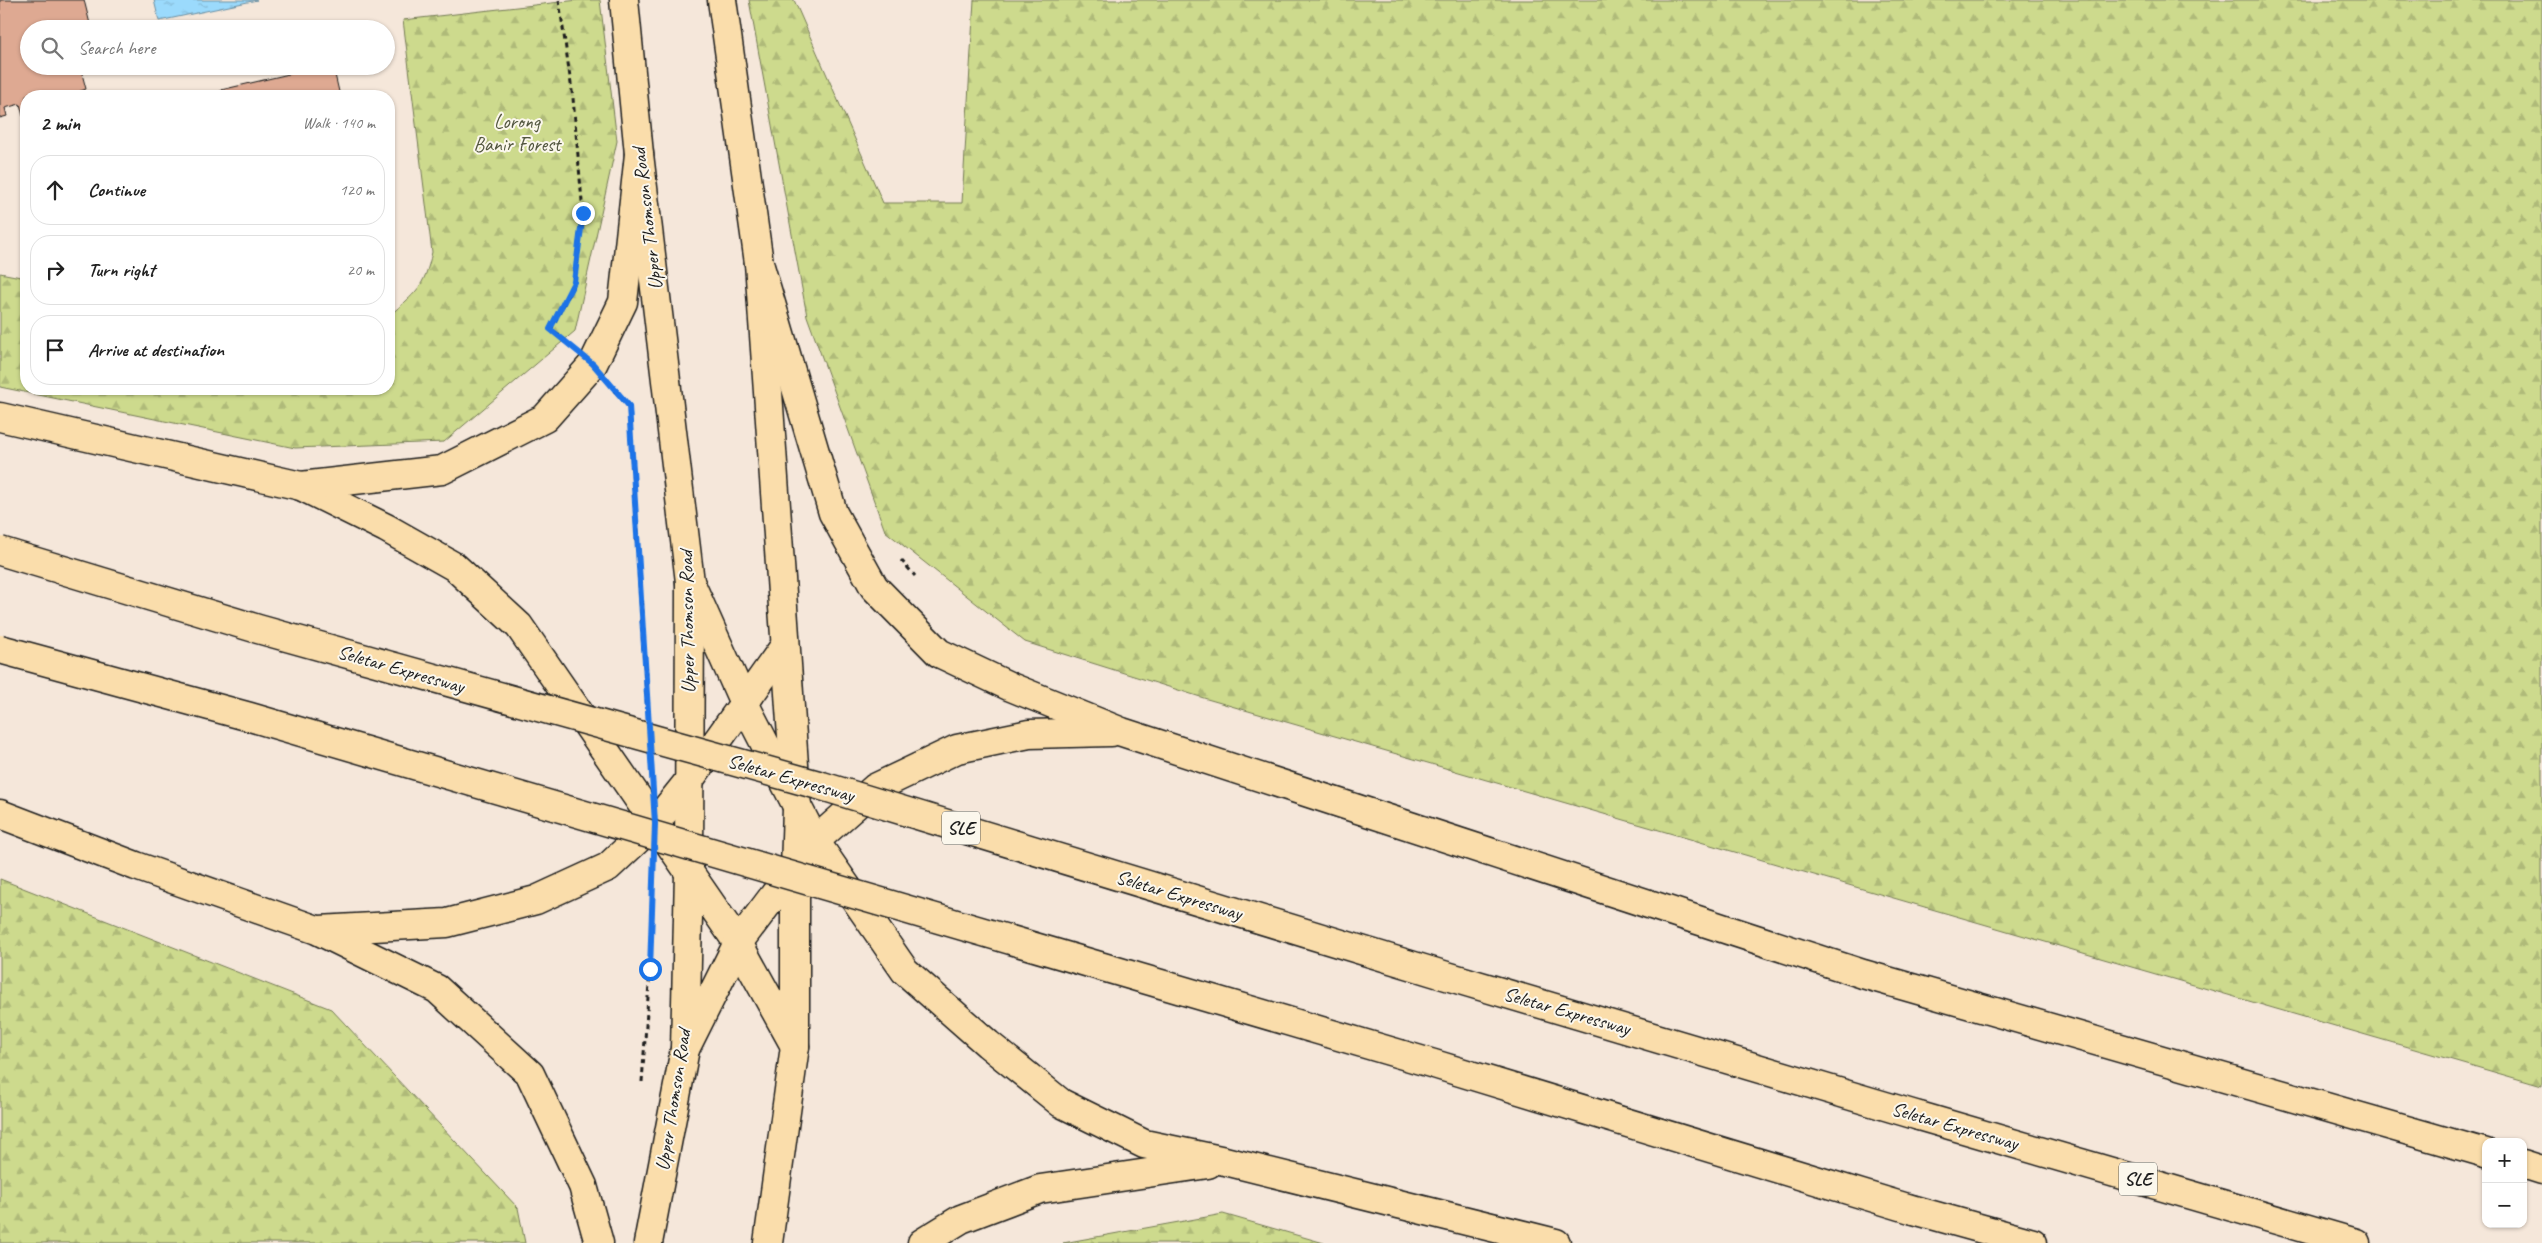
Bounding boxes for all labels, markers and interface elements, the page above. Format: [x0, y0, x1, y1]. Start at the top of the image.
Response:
search box [20, 20, 395, 75]
icon: search [38, 34, 66, 62]
text: Search here [78, 36, 155, 60]
park label: Lorong Banir Forest [474, 109, 563, 157]
text: 2 min [40, 110, 80, 136]
text: Walk · 140 m [303, 113, 375, 133]
street label: Upper Thomson Road [626, 143, 668, 291]
icon: ahead [41, 176, 69, 204]
text: Continue [88, 178, 145, 202]
text: 120 m [340, 180, 374, 200]
route end [572, 202, 595, 225]
icon: right [41, 256, 69, 284]
text: Turn right [88, 258, 155, 282]
text: 20 m [347, 260, 374, 280]
icon: arrive [41, 336, 69, 364]
text: Arrive at destination [88, 338, 224, 362]
street label: Upper Thomson Road [673, 547, 701, 694]
street label: Seletar Expressway [335, 639, 469, 700]
street label: Seletar Expressway [725, 748, 859, 809]
road number: SLE [942, 811, 980, 844]
street label: Seletar Expressway [1113, 864, 1247, 927]
route start [639, 958, 662, 981]
street label: Seletar Expressway [1501, 981, 1635, 1042]
street label: Upper Thomson Road [649, 1024, 697, 1172]
street label: Seletar Expressway [1889, 1096, 2023, 1157]
map controls [2482, 1138, 2527, 1228]
button: + [2482, 1138, 2527, 1183]
road number: SLE [2119, 1162, 2157, 1196]
button: − [2482, 1183, 2527, 1228]

